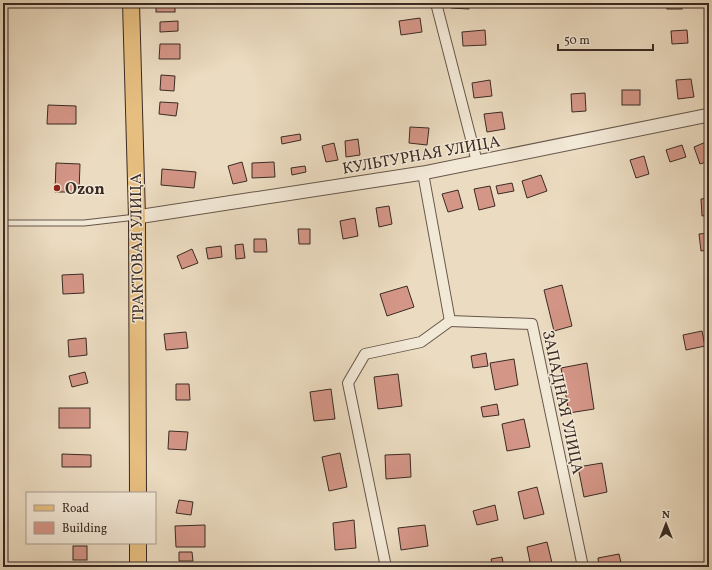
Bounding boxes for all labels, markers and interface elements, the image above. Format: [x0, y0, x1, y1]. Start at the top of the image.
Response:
scale bar [558, 26, 653, 52]
text: 50 m [564, 33, 590, 49]
street label: КУЛЬТУРНАЯ УЛИЦА [341, 131, 502, 181]
street label: ТРАКТОВАЯ УЛИЦА [126, 173, 150, 323]
place label: Ozon [65, 179, 105, 201]
marker: Ozon [52, 183, 62, 193]
street label: ЗАПАДНАЯ УЛИЦА [536, 328, 588, 477]
legend [26, 492, 156, 544]
text: Road [62, 501, 89, 517]
north arrow [646, 504, 686, 544]
text: N [662, 508, 670, 523]
text: Building [62, 521, 107, 537]

